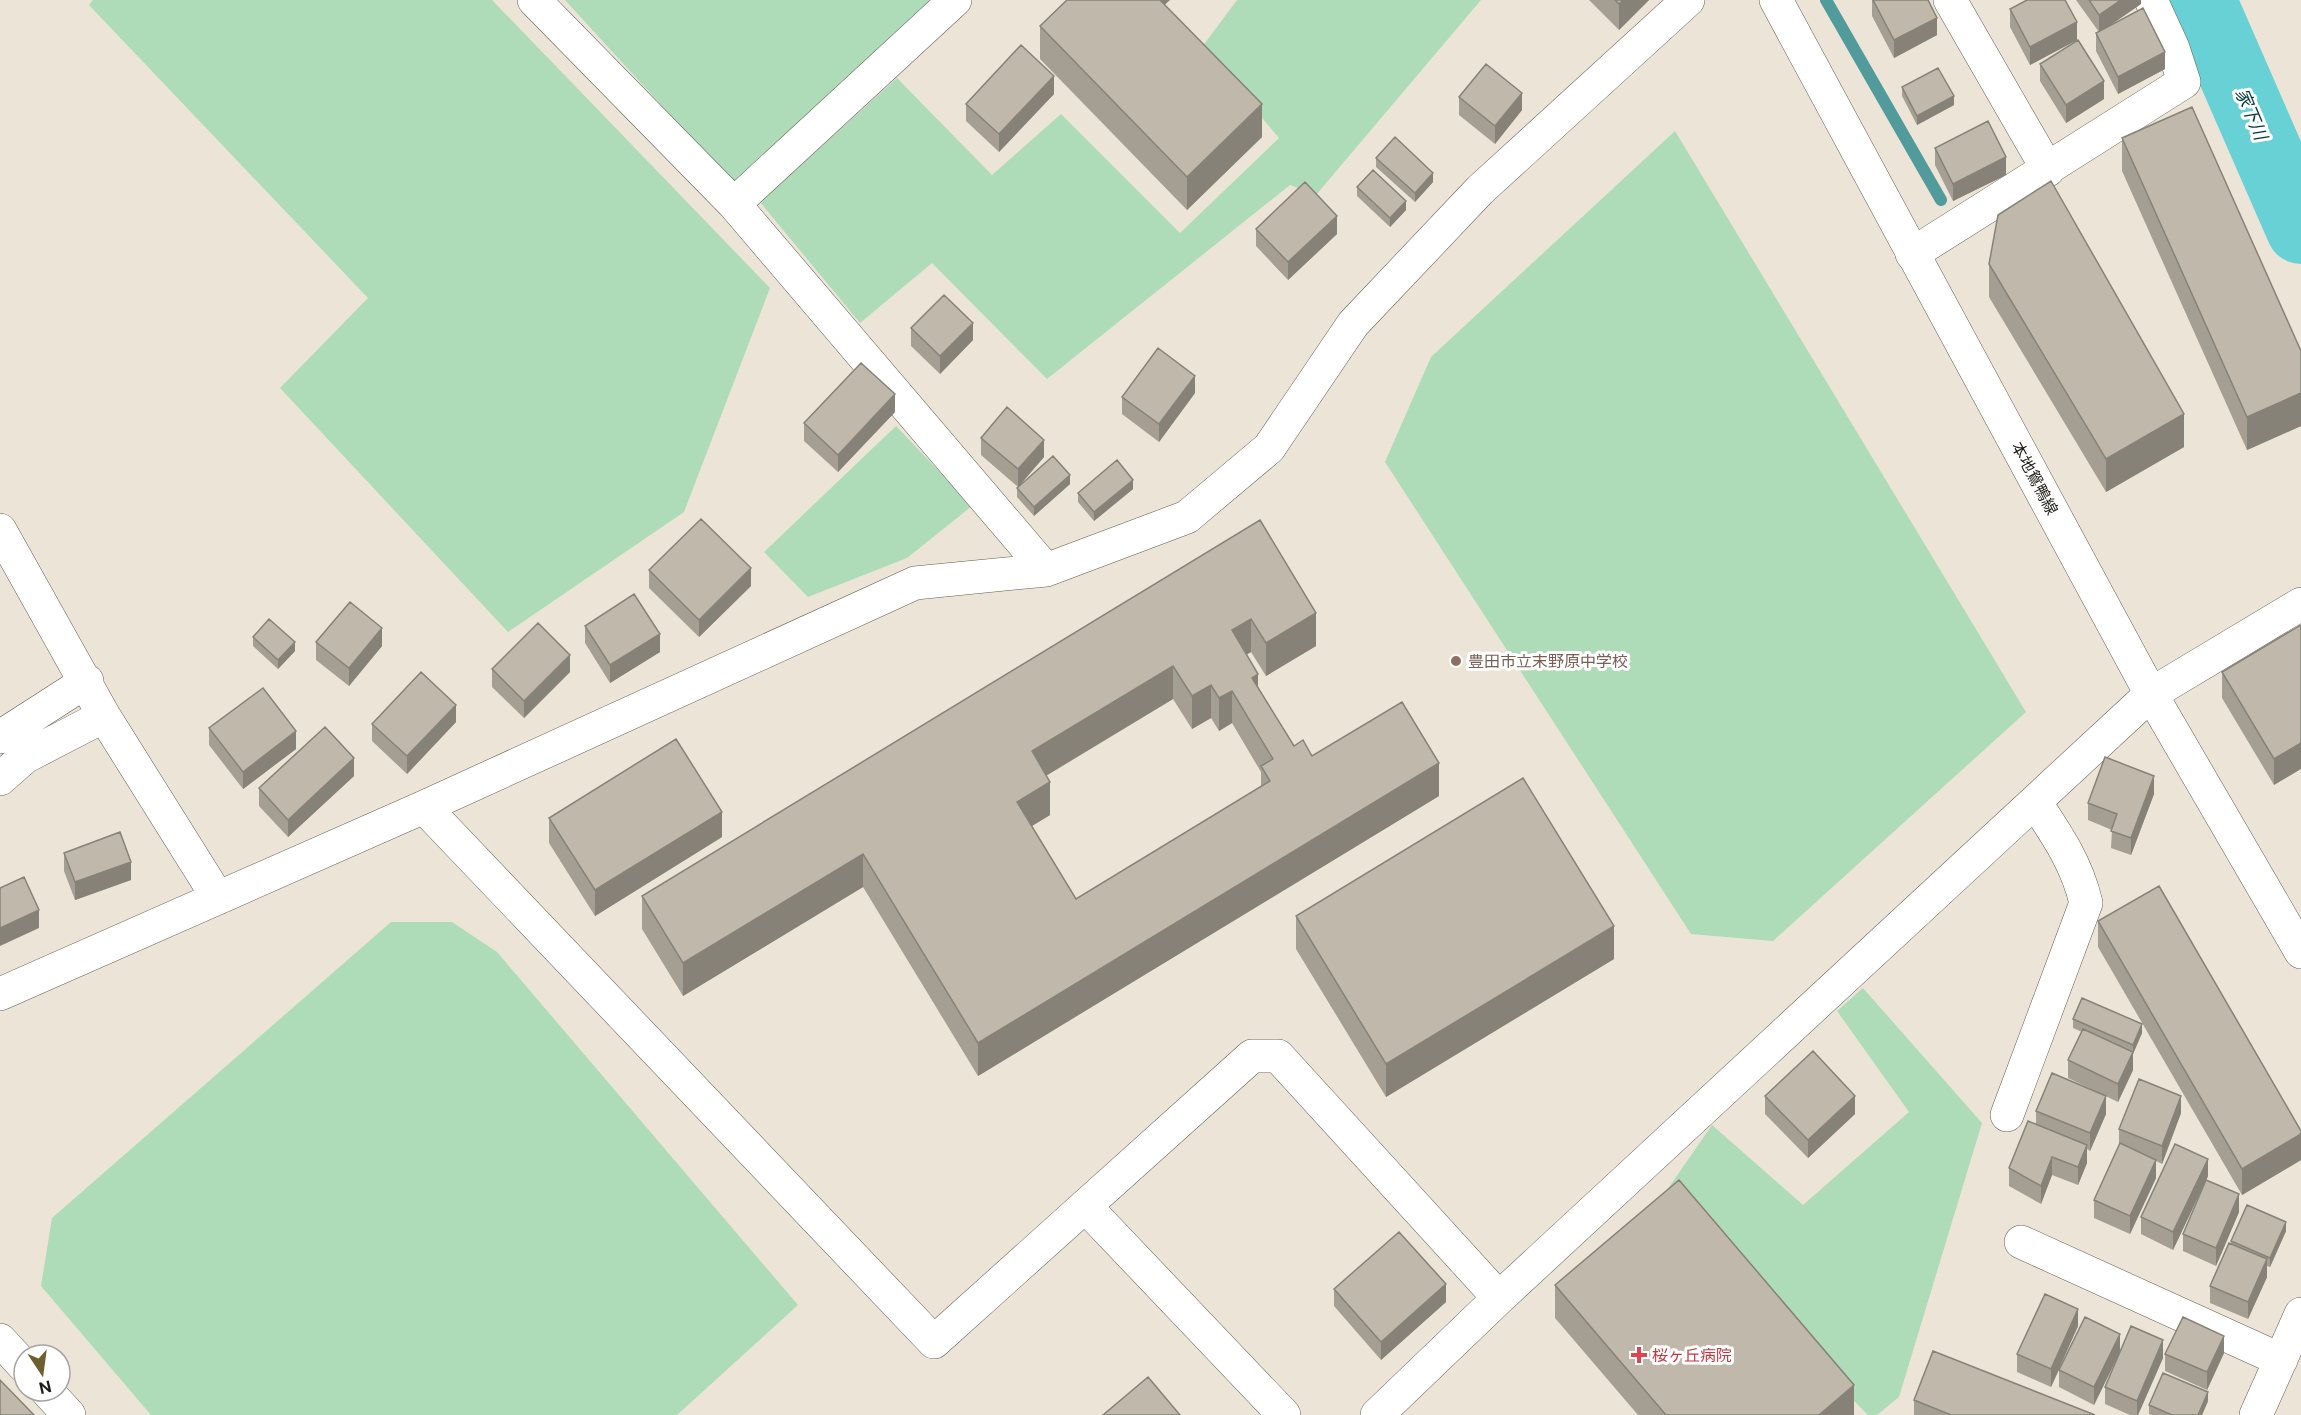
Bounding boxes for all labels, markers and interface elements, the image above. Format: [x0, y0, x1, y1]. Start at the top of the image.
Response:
water label: 家下川 [2231, 85, 2272, 145]
street label: 本地鴛鴨線 [2007, 438, 2062, 518]
place label: 豊田市立末野原中学校 [1468, 652, 1628, 671]
marker: 豊田市立末野原中学校 [1449, 654, 1463, 668]
north arrow [12, 1343, 72, 1403]
marker: 桜ヶ丘病院 [1630, 1346, 1648, 1364]
place label: 桜ヶ丘病院 [1652, 1346, 1732, 1365]
text: N [37, 1376, 53, 1398]

